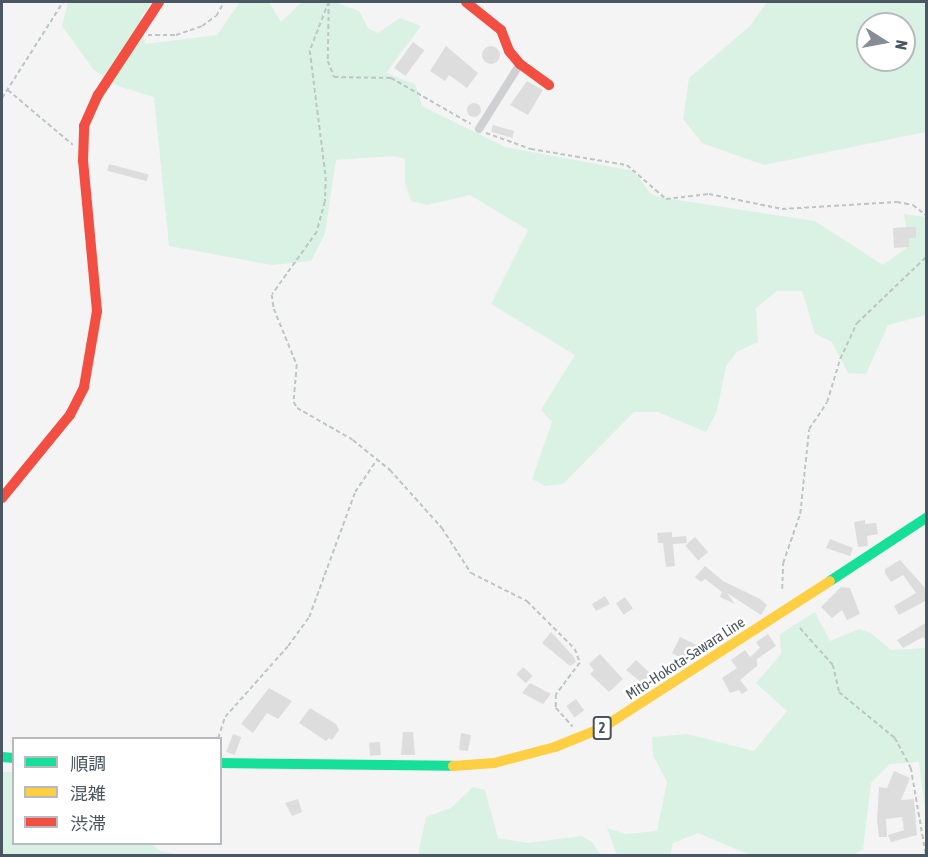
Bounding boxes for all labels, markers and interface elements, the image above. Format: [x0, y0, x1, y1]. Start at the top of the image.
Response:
north arrow [856, 12, 916, 72]
text: N [892, 39, 911, 51]
street label: Mito-Hokota-Sawara Line [622, 613, 748, 703]
road number: 2 [592, 717, 612, 739]
legend [12, 737, 222, 845]
text: 順調 [70, 753, 106, 774]
text: 混雑 [70, 783, 106, 804]
text: 渋滞 [70, 813, 106, 834]

